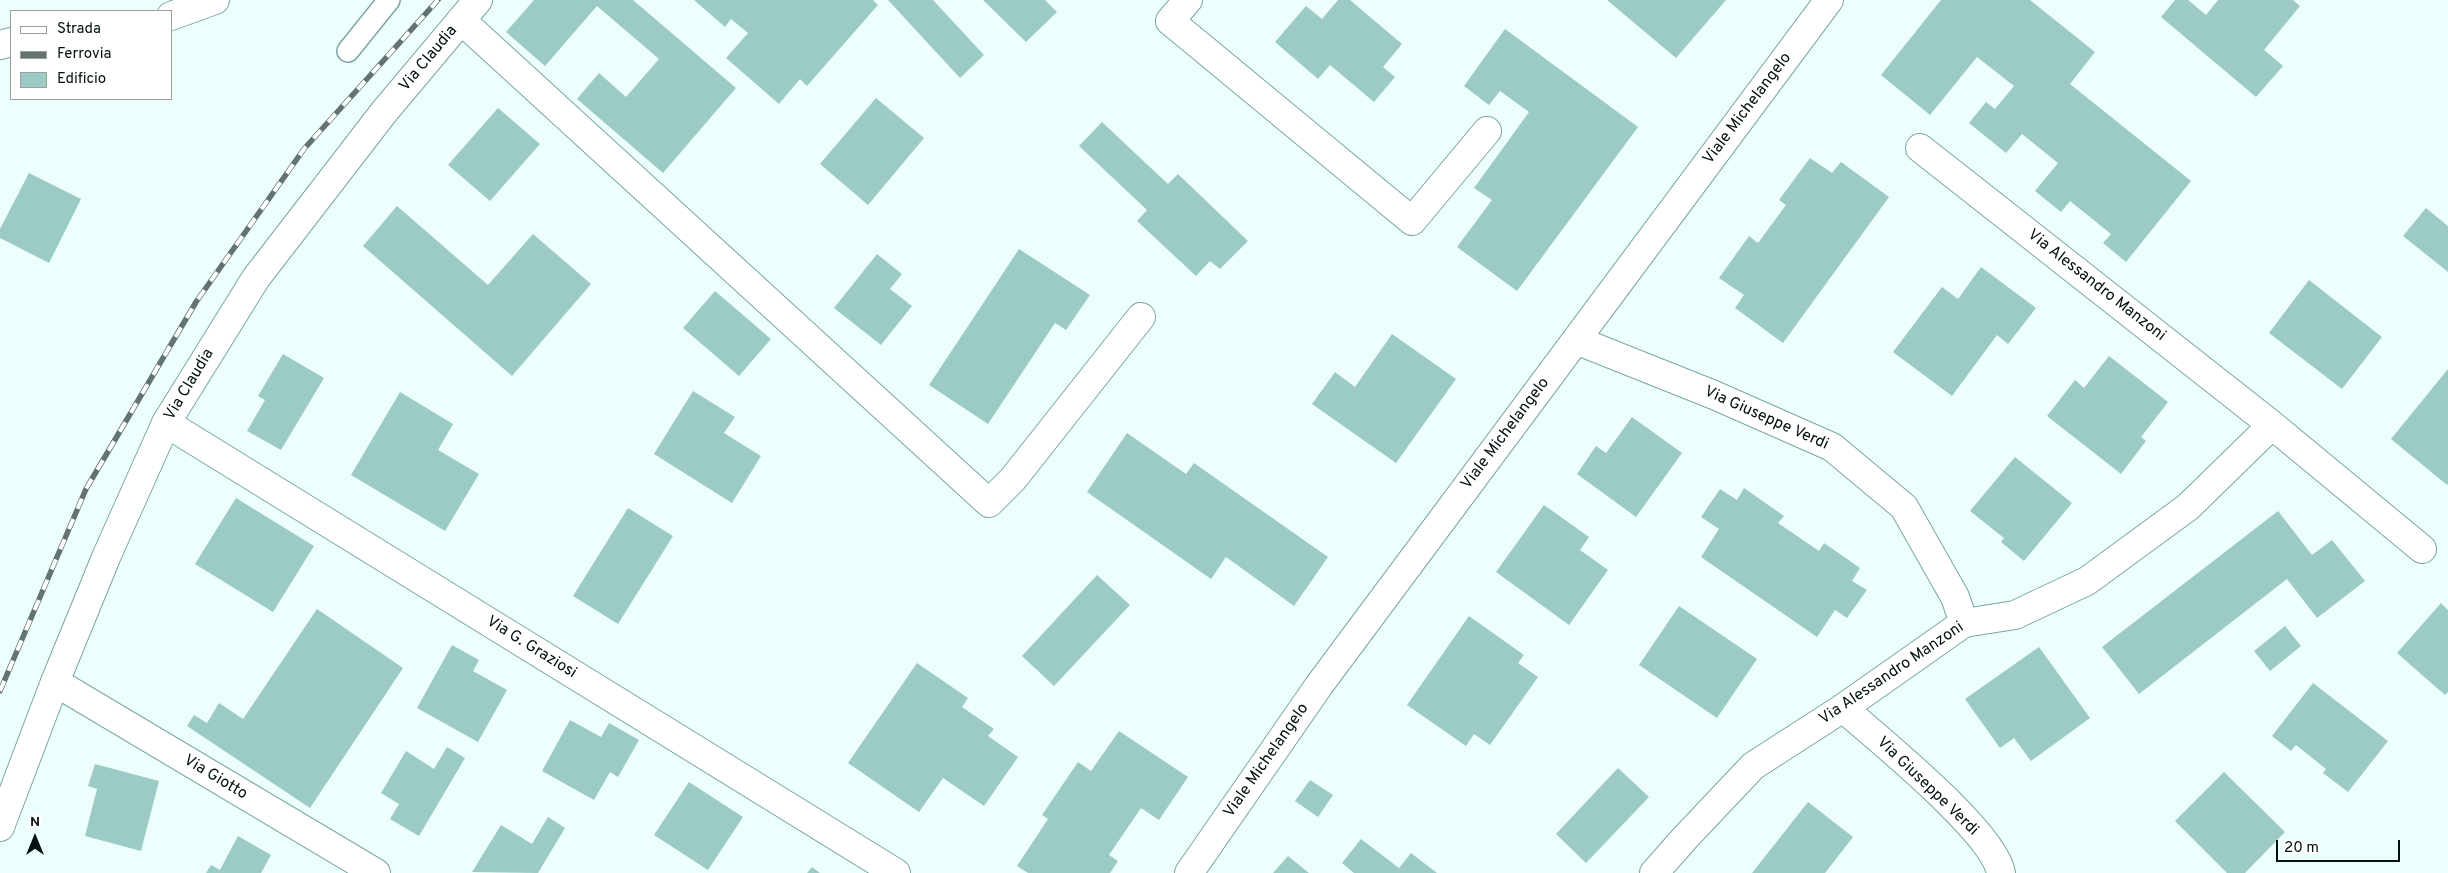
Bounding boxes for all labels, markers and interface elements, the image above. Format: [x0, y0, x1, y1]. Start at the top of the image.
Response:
legend [10, 10, 172, 100]
text: Strada [57, 20, 101, 39]
street label: Via Claudia [396, 22, 462, 96]
text: Ferrovia [57, 45, 111, 64]
street label: Viale Michelangelo [1700, 49, 1796, 169]
text: Edificio [57, 70, 106, 89]
street label: Via Alessandro Manzoni [2023, 226, 2169, 346]
street label: Via Claudia [161, 346, 219, 424]
street label: Viale Michelangelo [1458, 374, 1554, 494]
street label: Via Giuseppe Verdi [1701, 383, 1831, 455]
street label: Via G. Graziosi [482, 613, 580, 683]
street label: Via Alessandro Manzoni [1816, 618, 1968, 730]
street label: Viale Michelangelo [1220, 700, 1314, 822]
street label: Via Giuseppe Verdi [1872, 734, 1982, 840]
street label: Via Giotto [180, 751, 250, 805]
north arrow [10, 813, 60, 863]
text: N [30, 814, 40, 831]
scale bar [2278, 830, 2402, 862]
text: 20 m [2284, 839, 2319, 858]

